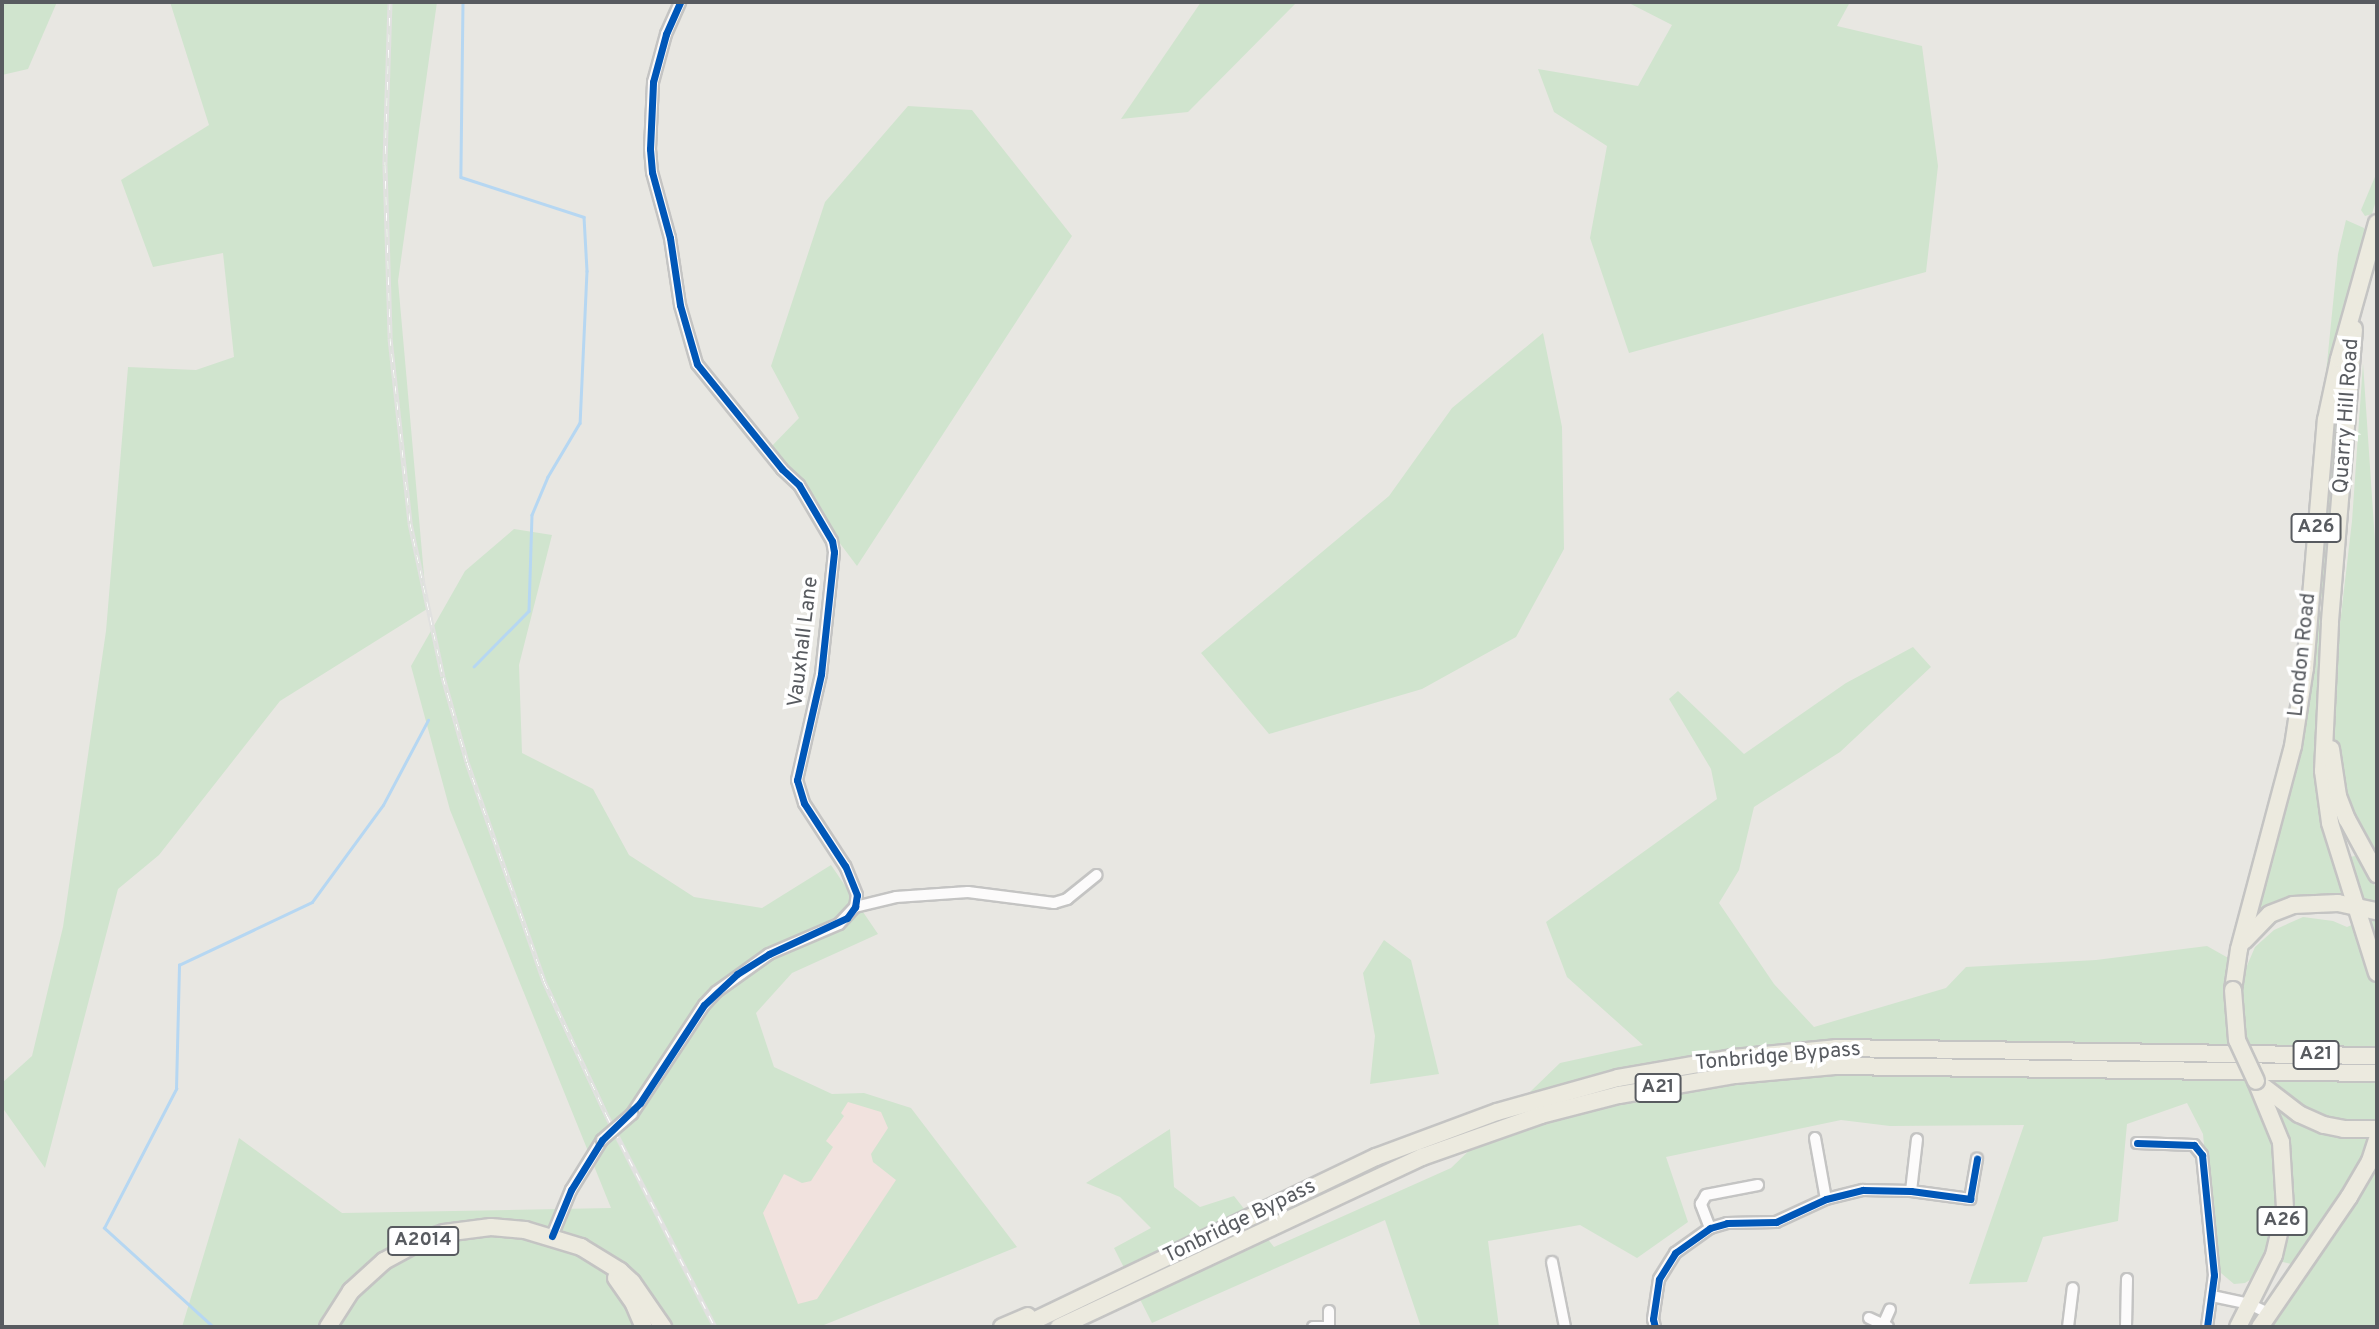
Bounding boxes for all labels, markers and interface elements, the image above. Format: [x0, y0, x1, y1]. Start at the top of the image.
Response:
street label: Quarry Hill Road [2329, 337, 2365, 495]
road number: A26 [2290, 512, 2342, 544]
street label: Vauxhall Lane [783, 575, 825, 709]
street label: London Road [2284, 592, 2322, 718]
street label: Tonbridge Bypass [1694, 1037, 1862, 1077]
road number: A21 [2292, 1040, 2340, 1070]
road number: A21 [1634, 1072, 1682, 1104]
street label: Tonbridge Bypass [1160, 1174, 1320, 1270]
road number: A26 [2256, 1205, 2308, 1236]
road number: A2014 [386, 1226, 460, 1256]

